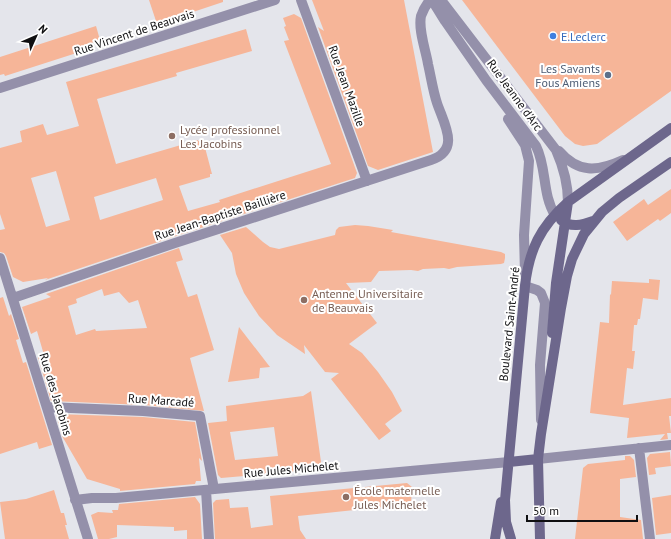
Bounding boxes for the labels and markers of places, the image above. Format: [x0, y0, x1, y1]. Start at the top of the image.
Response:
place label: E.Leclerc [561, 29, 607, 44]
marker: E.Leclerc [548, 31, 558, 41]
place label: Les Savants Fous Amiens [535, 61, 600, 90]
marker: Les Savants Fous Amiens [603, 70, 613, 80]
place label: Lycée professionnel Les Jacobins [180, 122, 281, 151]
marker: Lycée professionnel Les Jacobins [167, 131, 177, 141]
place label: Antenne Universitaire de Beauvais [312, 286, 423, 315]
marker: Antenne Universitaire de Beauvais [299, 295, 309, 305]
place label: École maternelle Jules Michelet [353, 483, 440, 512]
marker: École maternelle Jules Michelet [341, 492, 351, 502]

